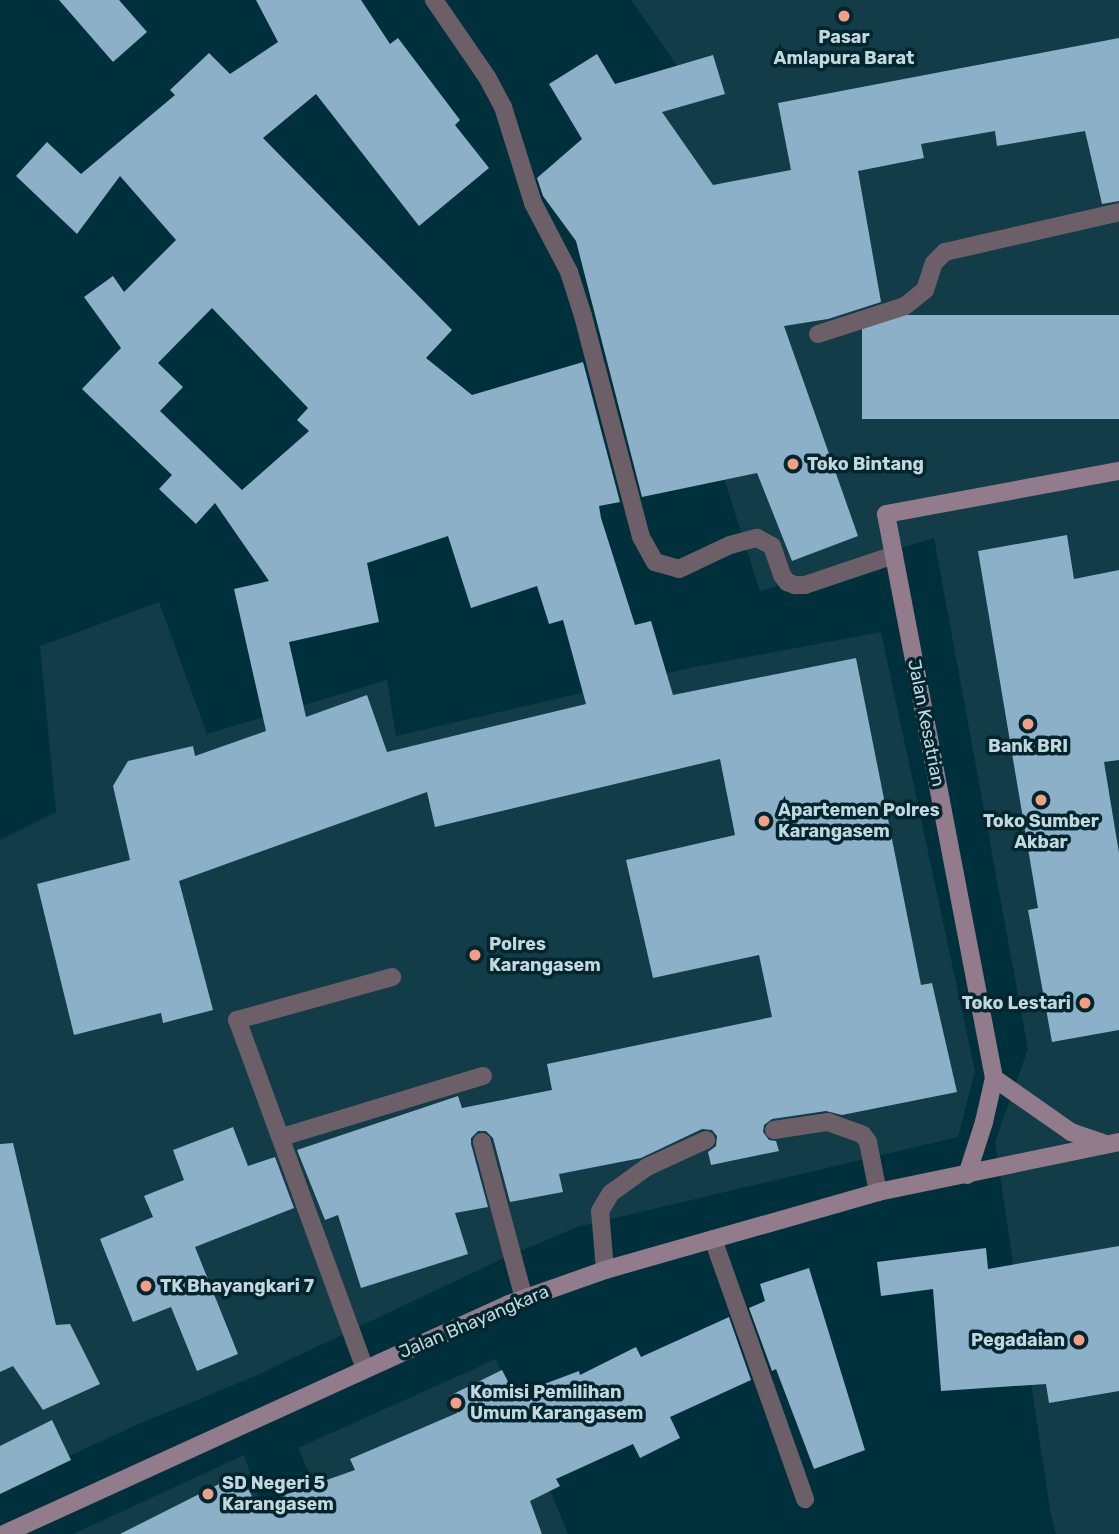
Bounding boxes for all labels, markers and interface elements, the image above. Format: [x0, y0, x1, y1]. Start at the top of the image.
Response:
marker: Pasar Amlapura Barat [836, 8, 852, 24]
place label: Pasar Amlapura Barat [774, 27, 914, 70]
place label: Toko Bintang [807, 453, 924, 475]
marker: Toko Bintang [785, 456, 801, 472]
street label: Jalan Kesatrian [903, 657, 949, 789]
marker: Bank BRI [1020, 716, 1036, 732]
place label: Bank BRI [988, 735, 1068, 757]
marker: Toko Sumber Akbar [1033, 792, 1049, 808]
place label: Apartemen Polres Karangasem [778, 800, 940, 842]
place label: Toko Sumber Akbar [983, 811, 1099, 854]
marker: Apartemen Polres Karangasem [756, 813, 772, 829]
place label: Polres Karangasem [489, 934, 601, 976]
marker: Polres Karangasem [467, 947, 483, 963]
place label: Toko Lestari [962, 992, 1071, 1014]
marker: Toko Lestari [1077, 995, 1093, 1011]
place label: TK Bhayangkari 7 [160, 1275, 314, 1297]
marker: TK Bhayangkari 7 [138, 1278, 154, 1294]
street label: Jalan Bhayangkara [396, 1281, 552, 1363]
place label: Pegadaian [971, 1329, 1065, 1351]
marker: Pegadaian [1071, 1332, 1087, 1348]
place label: Komisi Pemilihan Umum Karangasem [470, 1382, 643, 1424]
marker: Komisi Pemilihan Umum Karangasem [448, 1395, 464, 1411]
place label: SD Negeri 5 Karangasem [222, 1473, 334, 1516]
marker: SD Negeri 5 Karangasem [200, 1486, 216, 1502]

